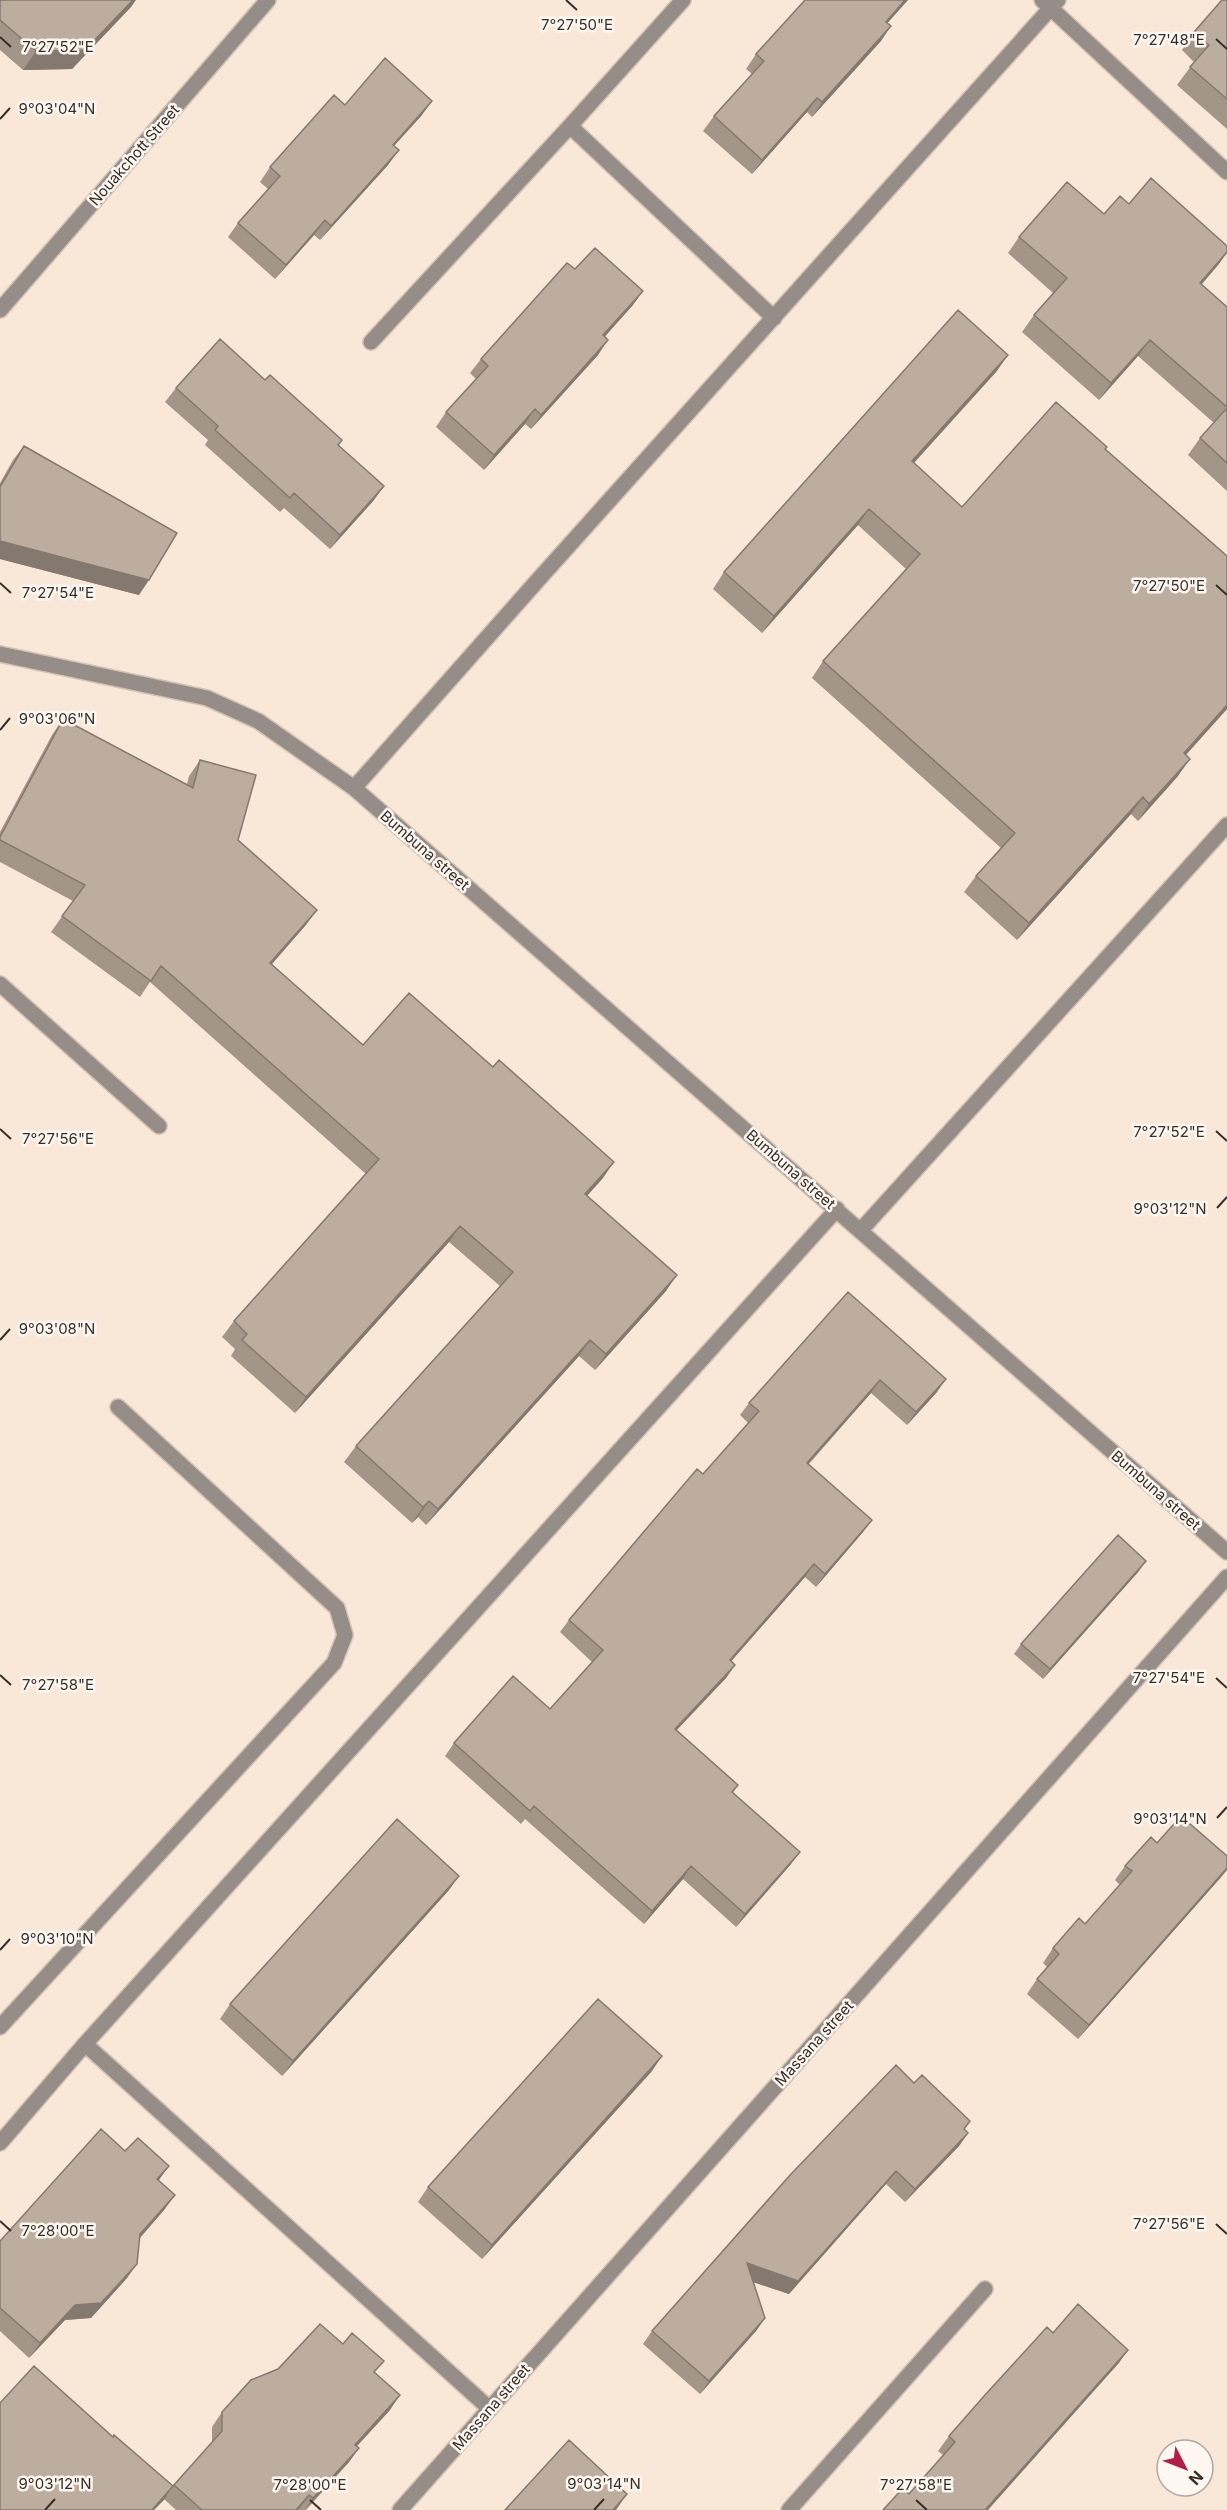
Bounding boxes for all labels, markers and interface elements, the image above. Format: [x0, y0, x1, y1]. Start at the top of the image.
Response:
text: 7°27'50"E [541, 15, 613, 34]
text: 7°27'48"E [1133, 30, 1205, 49]
text: 7°27'52"E [22, 37, 94, 56]
text: 9°03'04"N [19, 99, 95, 118]
street label: Nouakchott Street [85, 100, 183, 210]
text: 7°27'50"E [1133, 576, 1205, 595]
text: 7°27'54"E [22, 583, 94, 602]
text: 9°03'06"N [19, 709, 95, 728]
street label: Bumbuna street [376, 806, 474, 894]
text: 7°27'52"E [1133, 1122, 1205, 1141]
street label: Bumbuna street [742, 1125, 840, 1213]
text: 7°27'56"E [22, 1129, 94, 1148]
text: 9°03'12"N [1134, 1199, 1206, 1218]
text: 9°03'08"N [19, 1319, 95, 1338]
street label: Bumbuna street [1107, 1446, 1205, 1534]
text: 7°27'54"E [1133, 1668, 1205, 1687]
text: 7°27'58"E [22, 1675, 94, 1694]
text: 9°03'14"N [1133, 1809, 1207, 1828]
text: 9°03'10"N [20, 1929, 94, 1948]
street label: Massana street [771, 1996, 857, 2090]
text: 7°27'56"E [1133, 2214, 1205, 2233]
text: 7°28'00"E [21, 2221, 95, 2240]
street label: Massana street [448, 2360, 534, 2454]
north arrow [1155, 2438, 1215, 2498]
text: N [1185, 2467, 1208, 2489]
text: 9°03'12"N [19, 2474, 91, 2493]
text: 9°03'14"N [567, 2474, 641, 2493]
text: 7°28'00"E [273, 2475, 347, 2494]
text: 7°27'58"E [880, 2475, 952, 2494]

